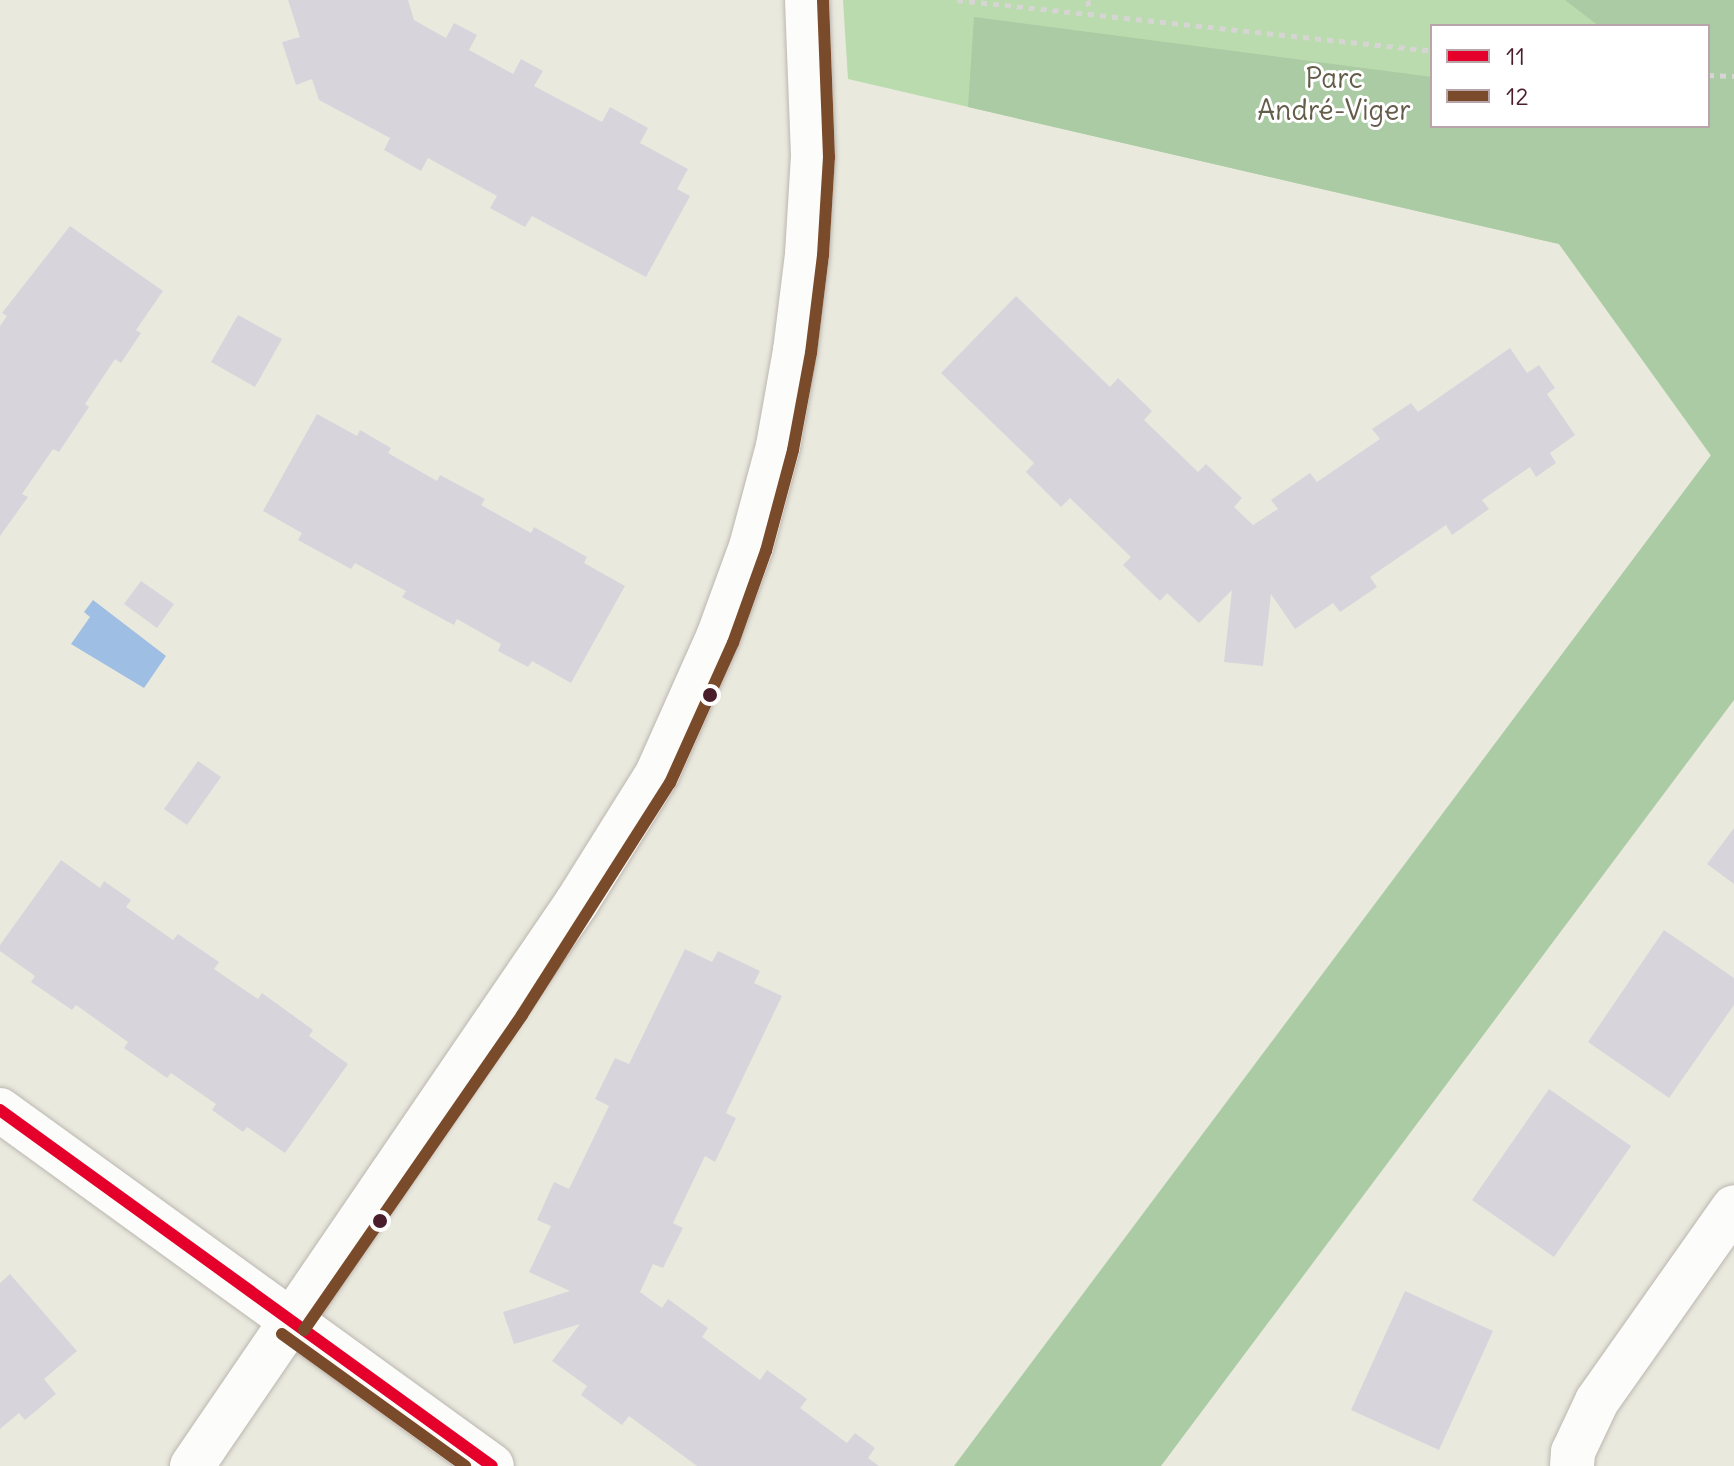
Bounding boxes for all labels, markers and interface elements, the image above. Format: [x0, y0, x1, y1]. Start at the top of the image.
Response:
legend [1430, 24, 1710, 128]
text: 11 [1506, 41, 1525, 71]
park label: Parc André-Viger [1257, 61, 1411, 127]
text: 12 [1506, 81, 1529, 111]
unlabelled marker [702, 687, 718, 703]
unlabelled marker [372, 1213, 388, 1229]

